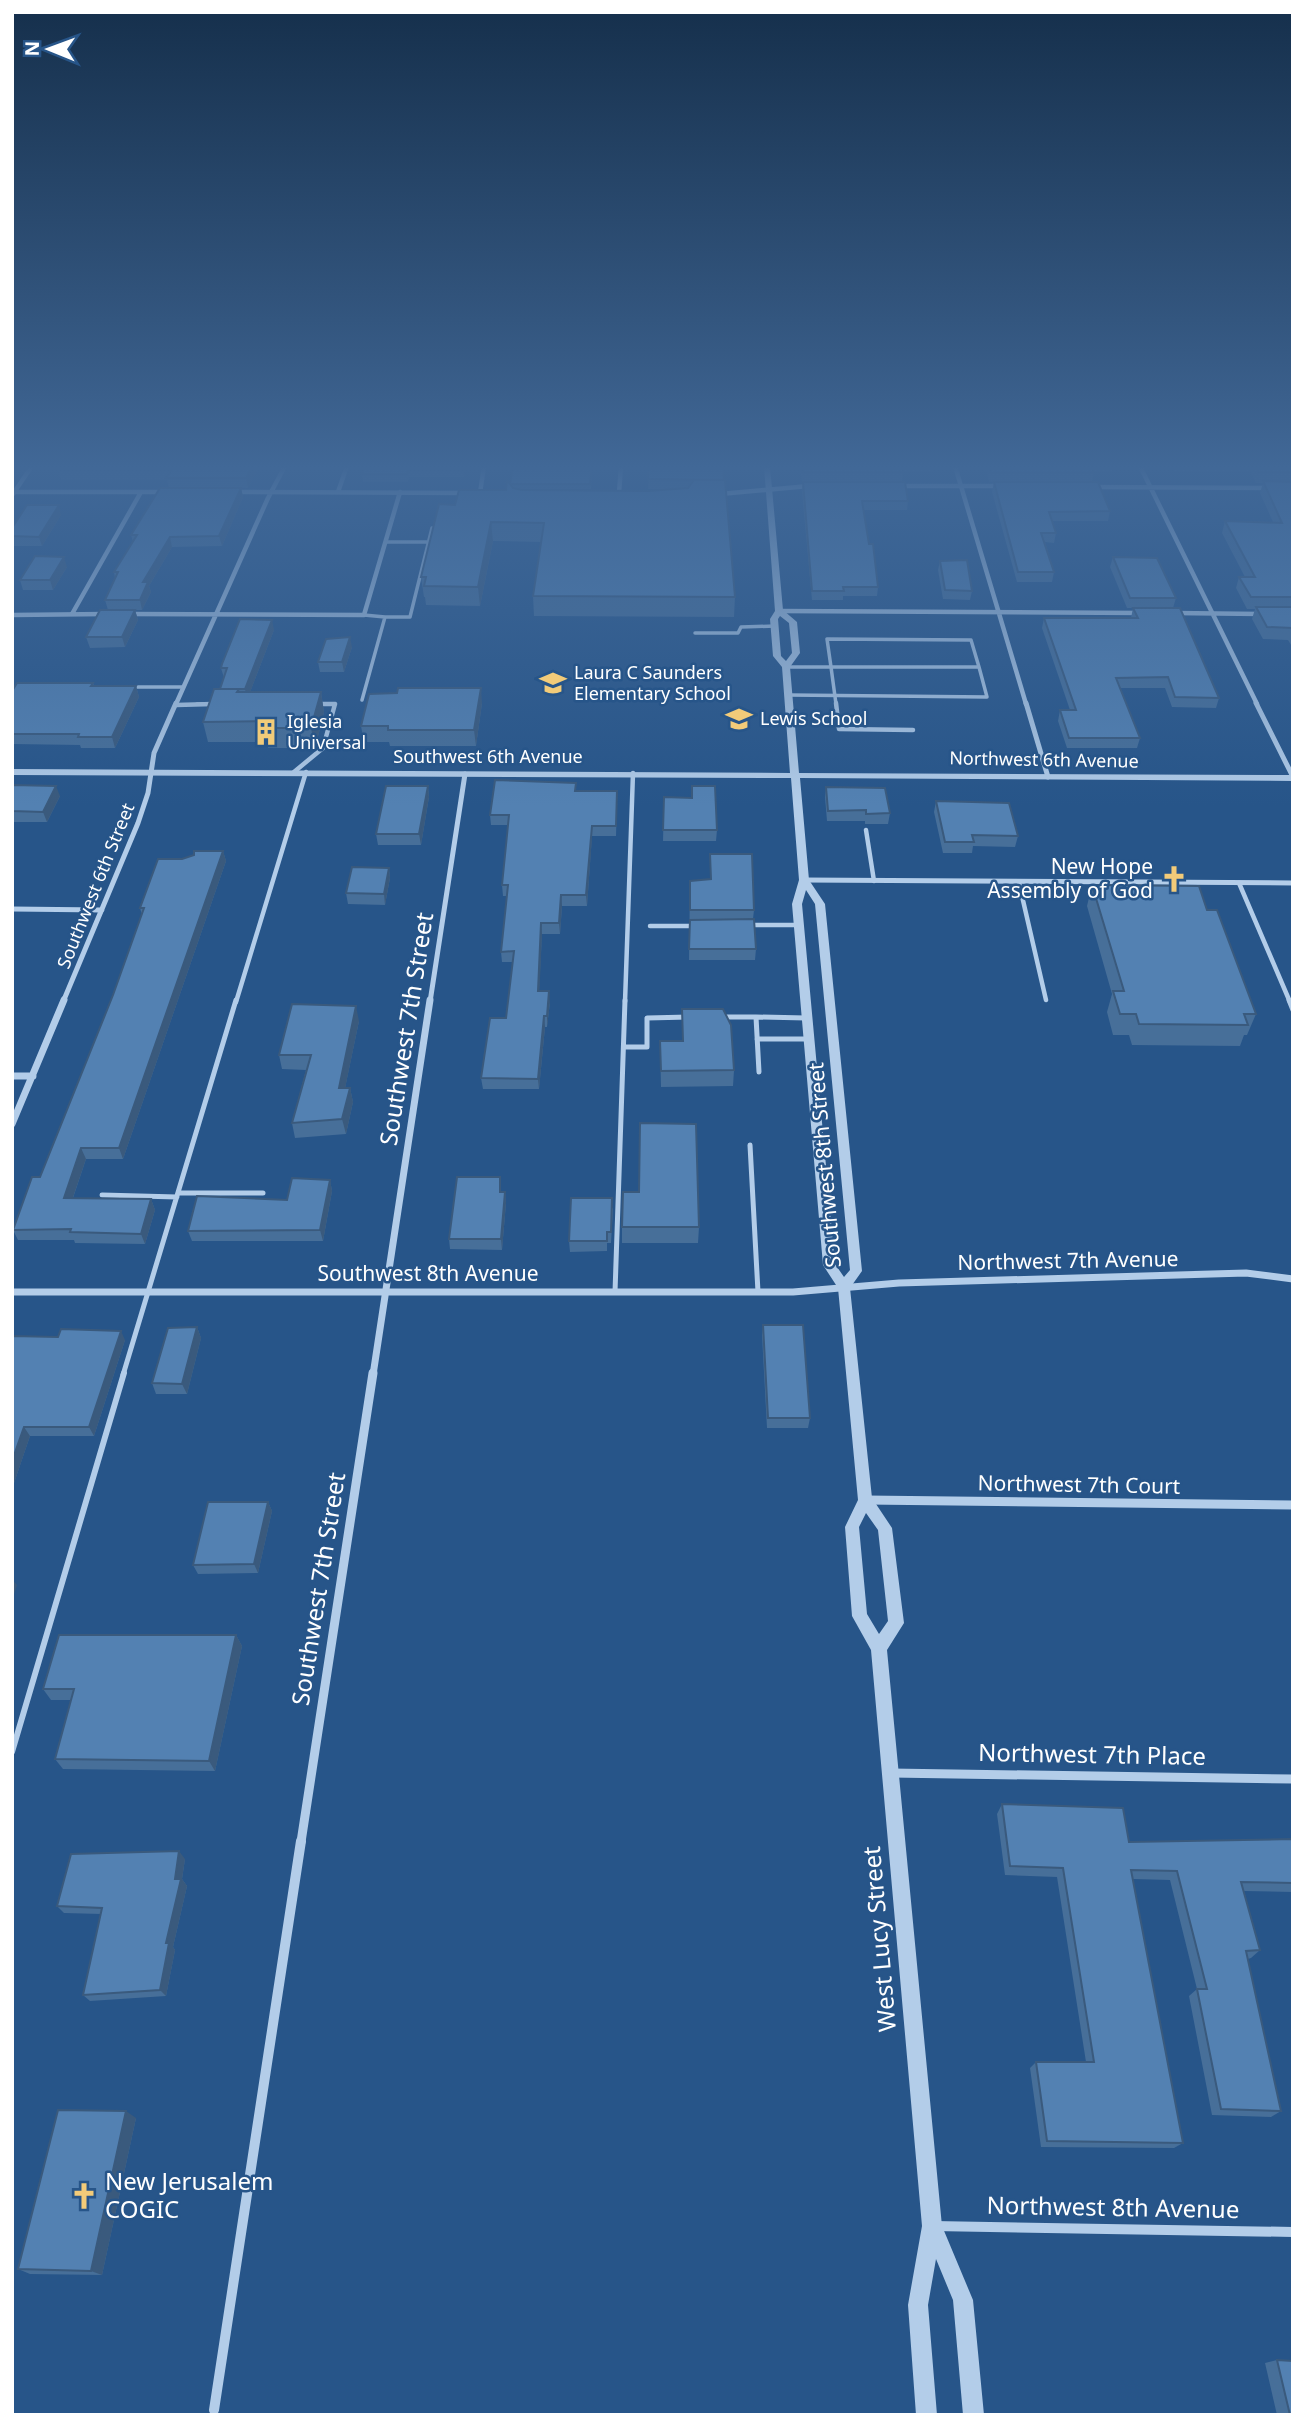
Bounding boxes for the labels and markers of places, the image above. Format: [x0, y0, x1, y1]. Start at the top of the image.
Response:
place label: Laura C Saunders Elementary School [574, 660, 731, 705]
school or university icon: Laura C Saunders Elementary School [538, 668, 568, 698]
school or university icon: Lewis School [724, 704, 754, 734]
place label: Lewis School [760, 706, 867, 730]
place label: Iglesia Universal [287, 709, 366, 754]
building icon: Iglesia Universal [251, 717, 281, 747]
place label: New Hope Assembly of God [987, 852, 1153, 904]
church icon: New Hope Assembly of God [1159, 864, 1189, 894]
place label: New Jerusalem COGIC [105, 2164, 273, 2225]
church icon: New Jerusalem COGIC [69, 2181, 99, 2211]

